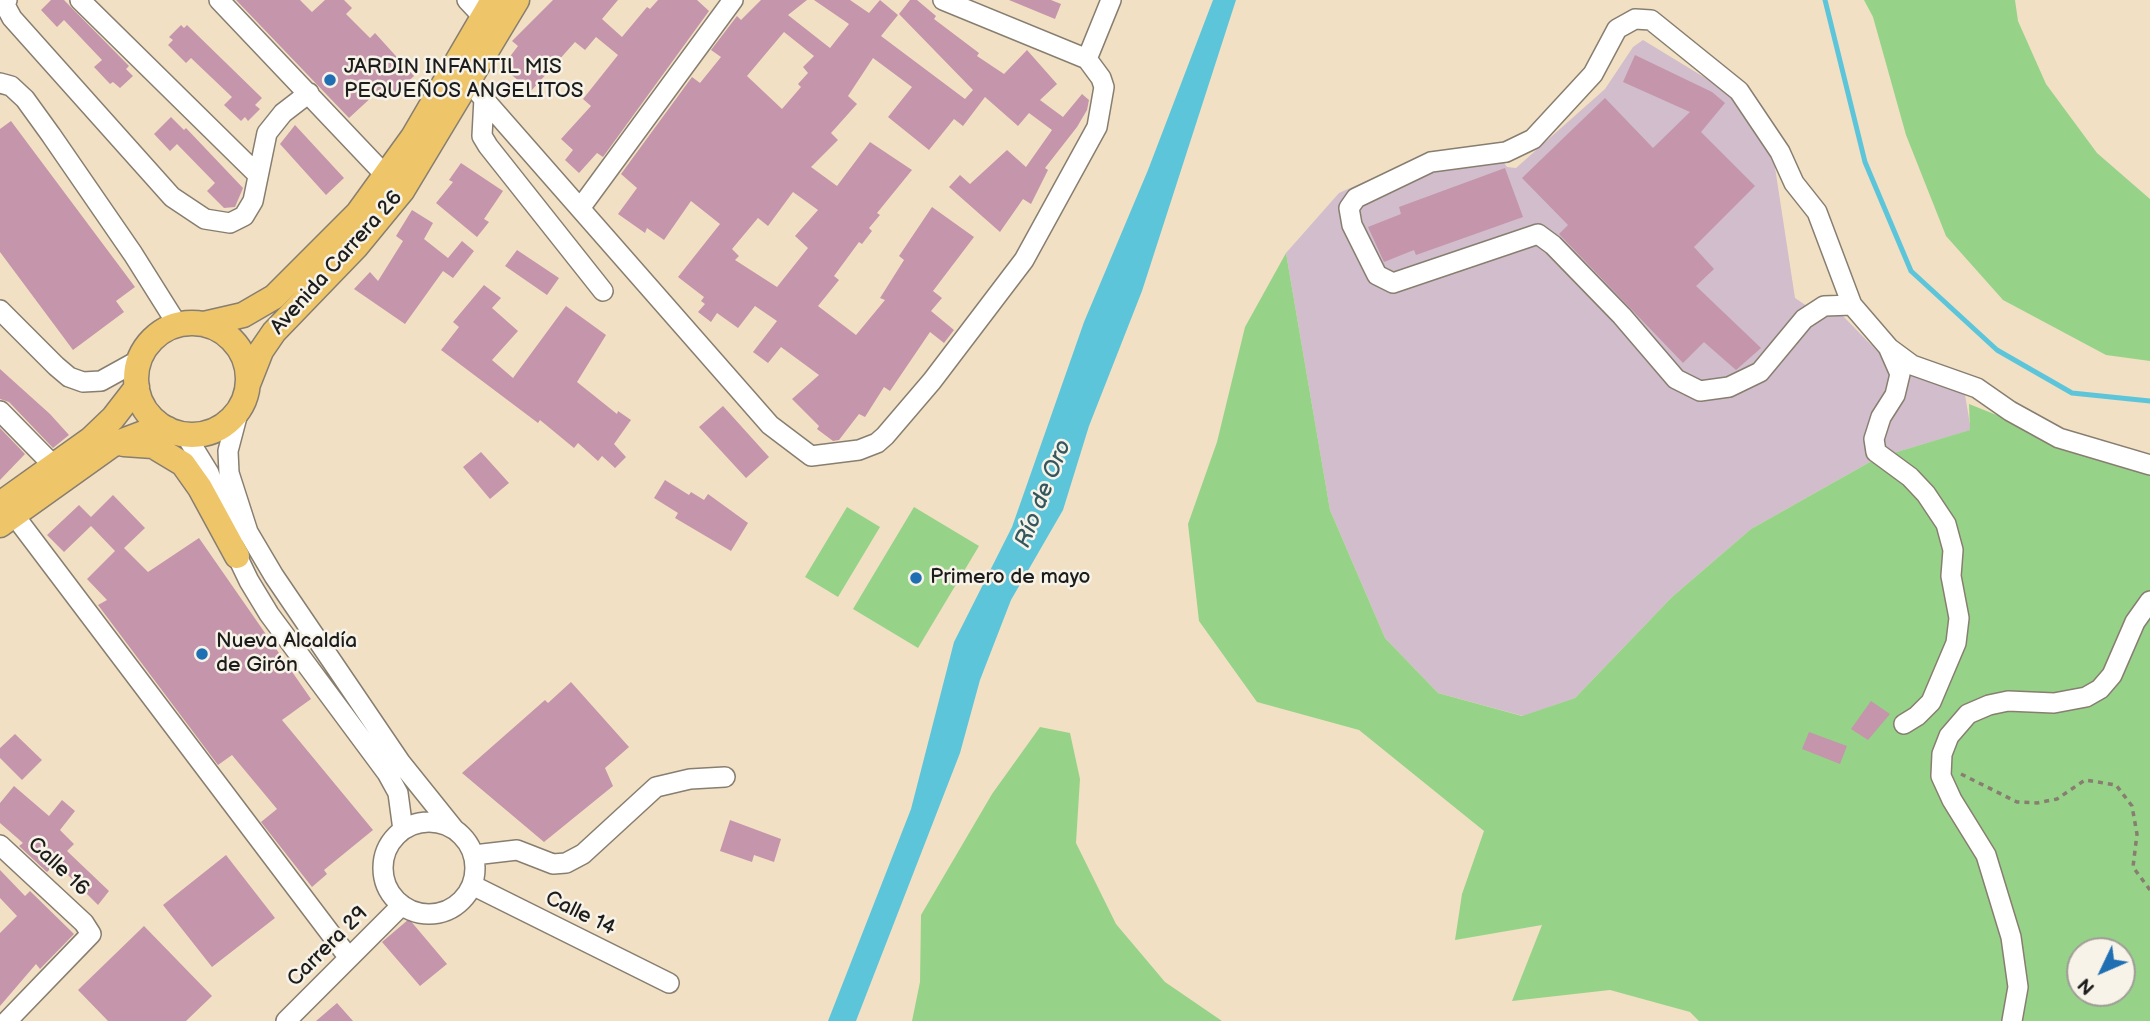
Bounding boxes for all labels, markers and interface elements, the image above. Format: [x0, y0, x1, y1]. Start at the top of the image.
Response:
place label: JARDIN INFANTIL MIS PEQUEÑOS ANGELITOS [344, 55, 583, 105]
marker: JARDIN INFANTIL MIS PEQUEÑOS ANGELITOS [322, 72, 338, 88]
street label: Avenida Carrera 26 [266, 186, 408, 340]
water label: Río de Oro [1010, 436, 1078, 552]
place label: Primero de mayo [930, 565, 1091, 591]
marker: Primero de mayo [908, 570, 924, 586]
place label: Nueva Alcaldía de Girón [216, 629, 357, 679]
marker: Nueva Alcaldía de Girón [194, 646, 210, 662]
street label: Calle 16 [22, 832, 94, 902]
street label: Calle 14 [541, 886, 619, 942]
street label: Carrera 29 [283, 902, 373, 992]
north arrow [2066, 937, 2136, 1007]
text: N [2074, 972, 2100, 999]

